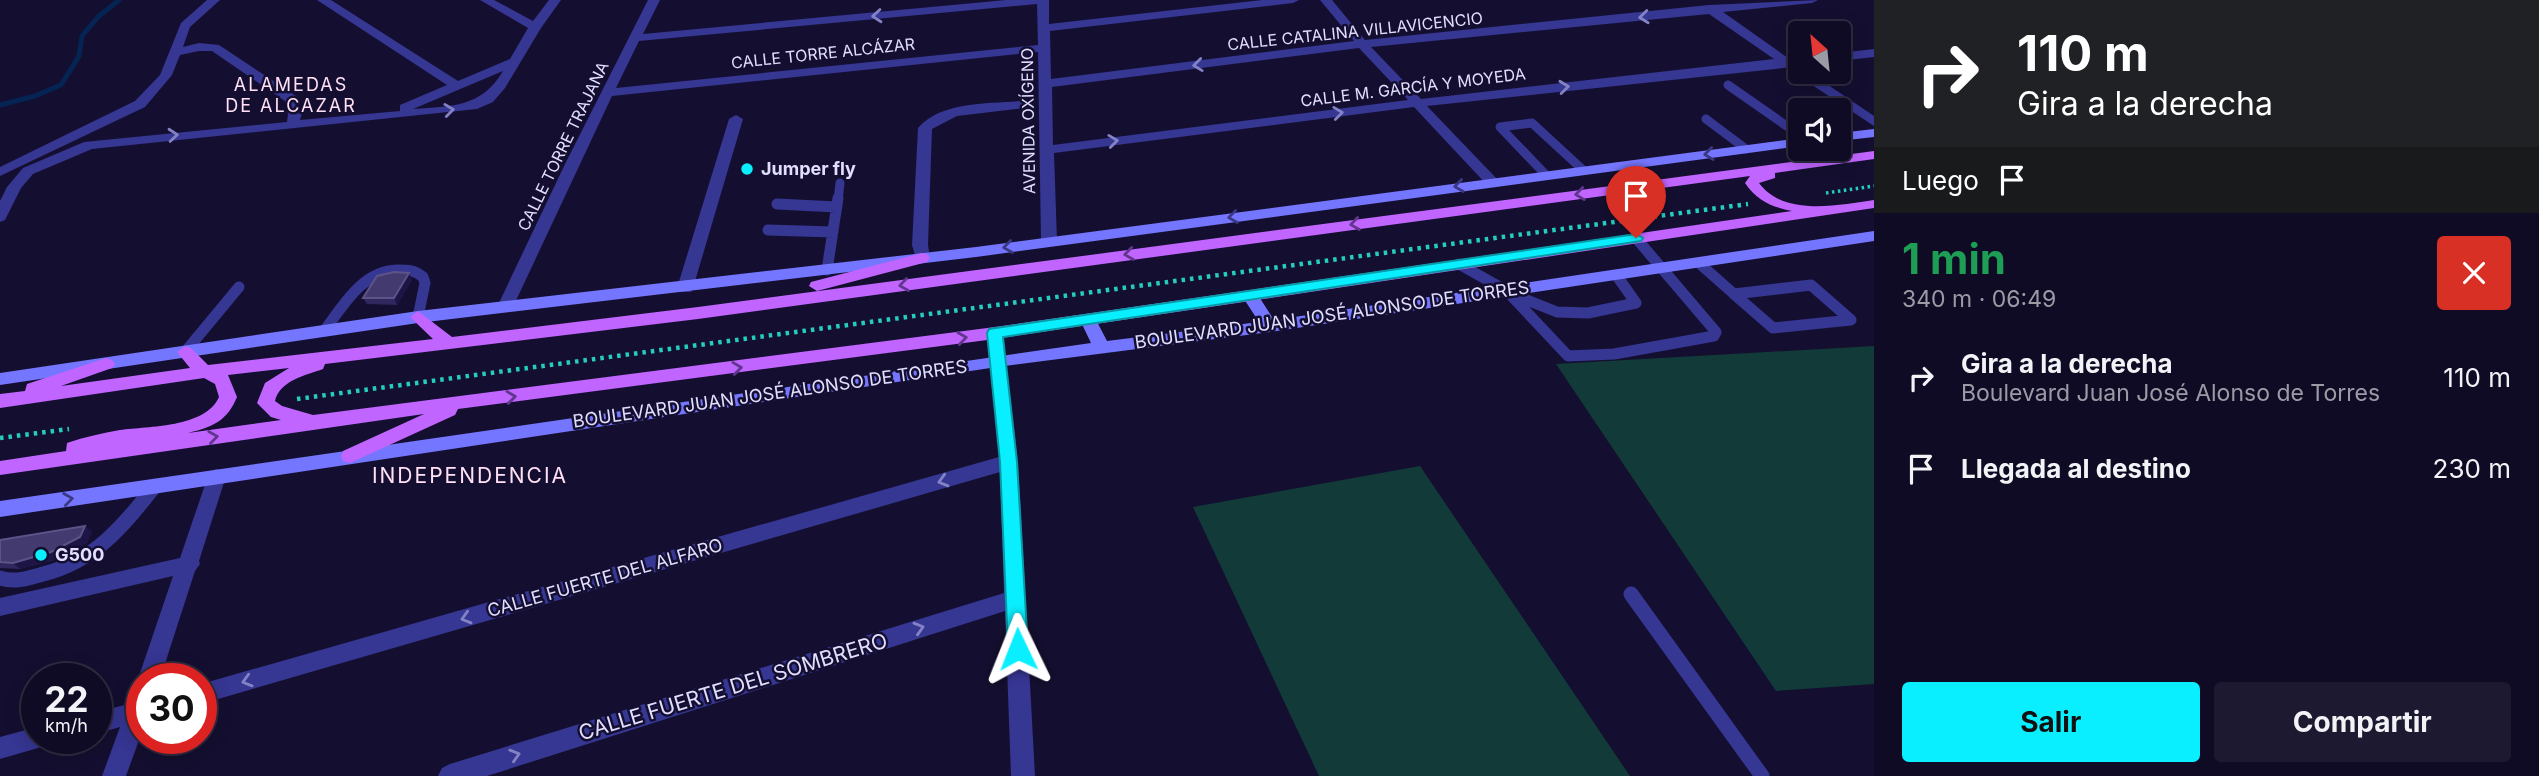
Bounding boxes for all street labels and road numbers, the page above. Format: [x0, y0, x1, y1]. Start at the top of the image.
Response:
street label: CALLE CATALINA VILLAVICENCIO [1226, 8, 1484, 54]
street label: CALLE TORRE ALCÁZAR [730, 33, 916, 73]
street label: AVENIDA OXÍGENO [1017, 48, 1039, 194]
street label: CALLE TORRE TRAJANA [513, 58, 613, 234]
street label: CALLE M. GARCÍA Y MOYEDA [1299, 63, 1527, 111]
street label: BOULEVARD JUAN JOSÉ ALONSO DE TORRES [1133, 275, 1530, 353]
street label: BOULEVARD JUAN JOSÉ ALONSO DE TORRES [571, 354, 968, 432]
street label: CALLE FUERTE DEL ALFARO [485, 534, 725, 621]
street label: CALLE FUERTE DEL SOMBRERO [575, 628, 890, 745]

